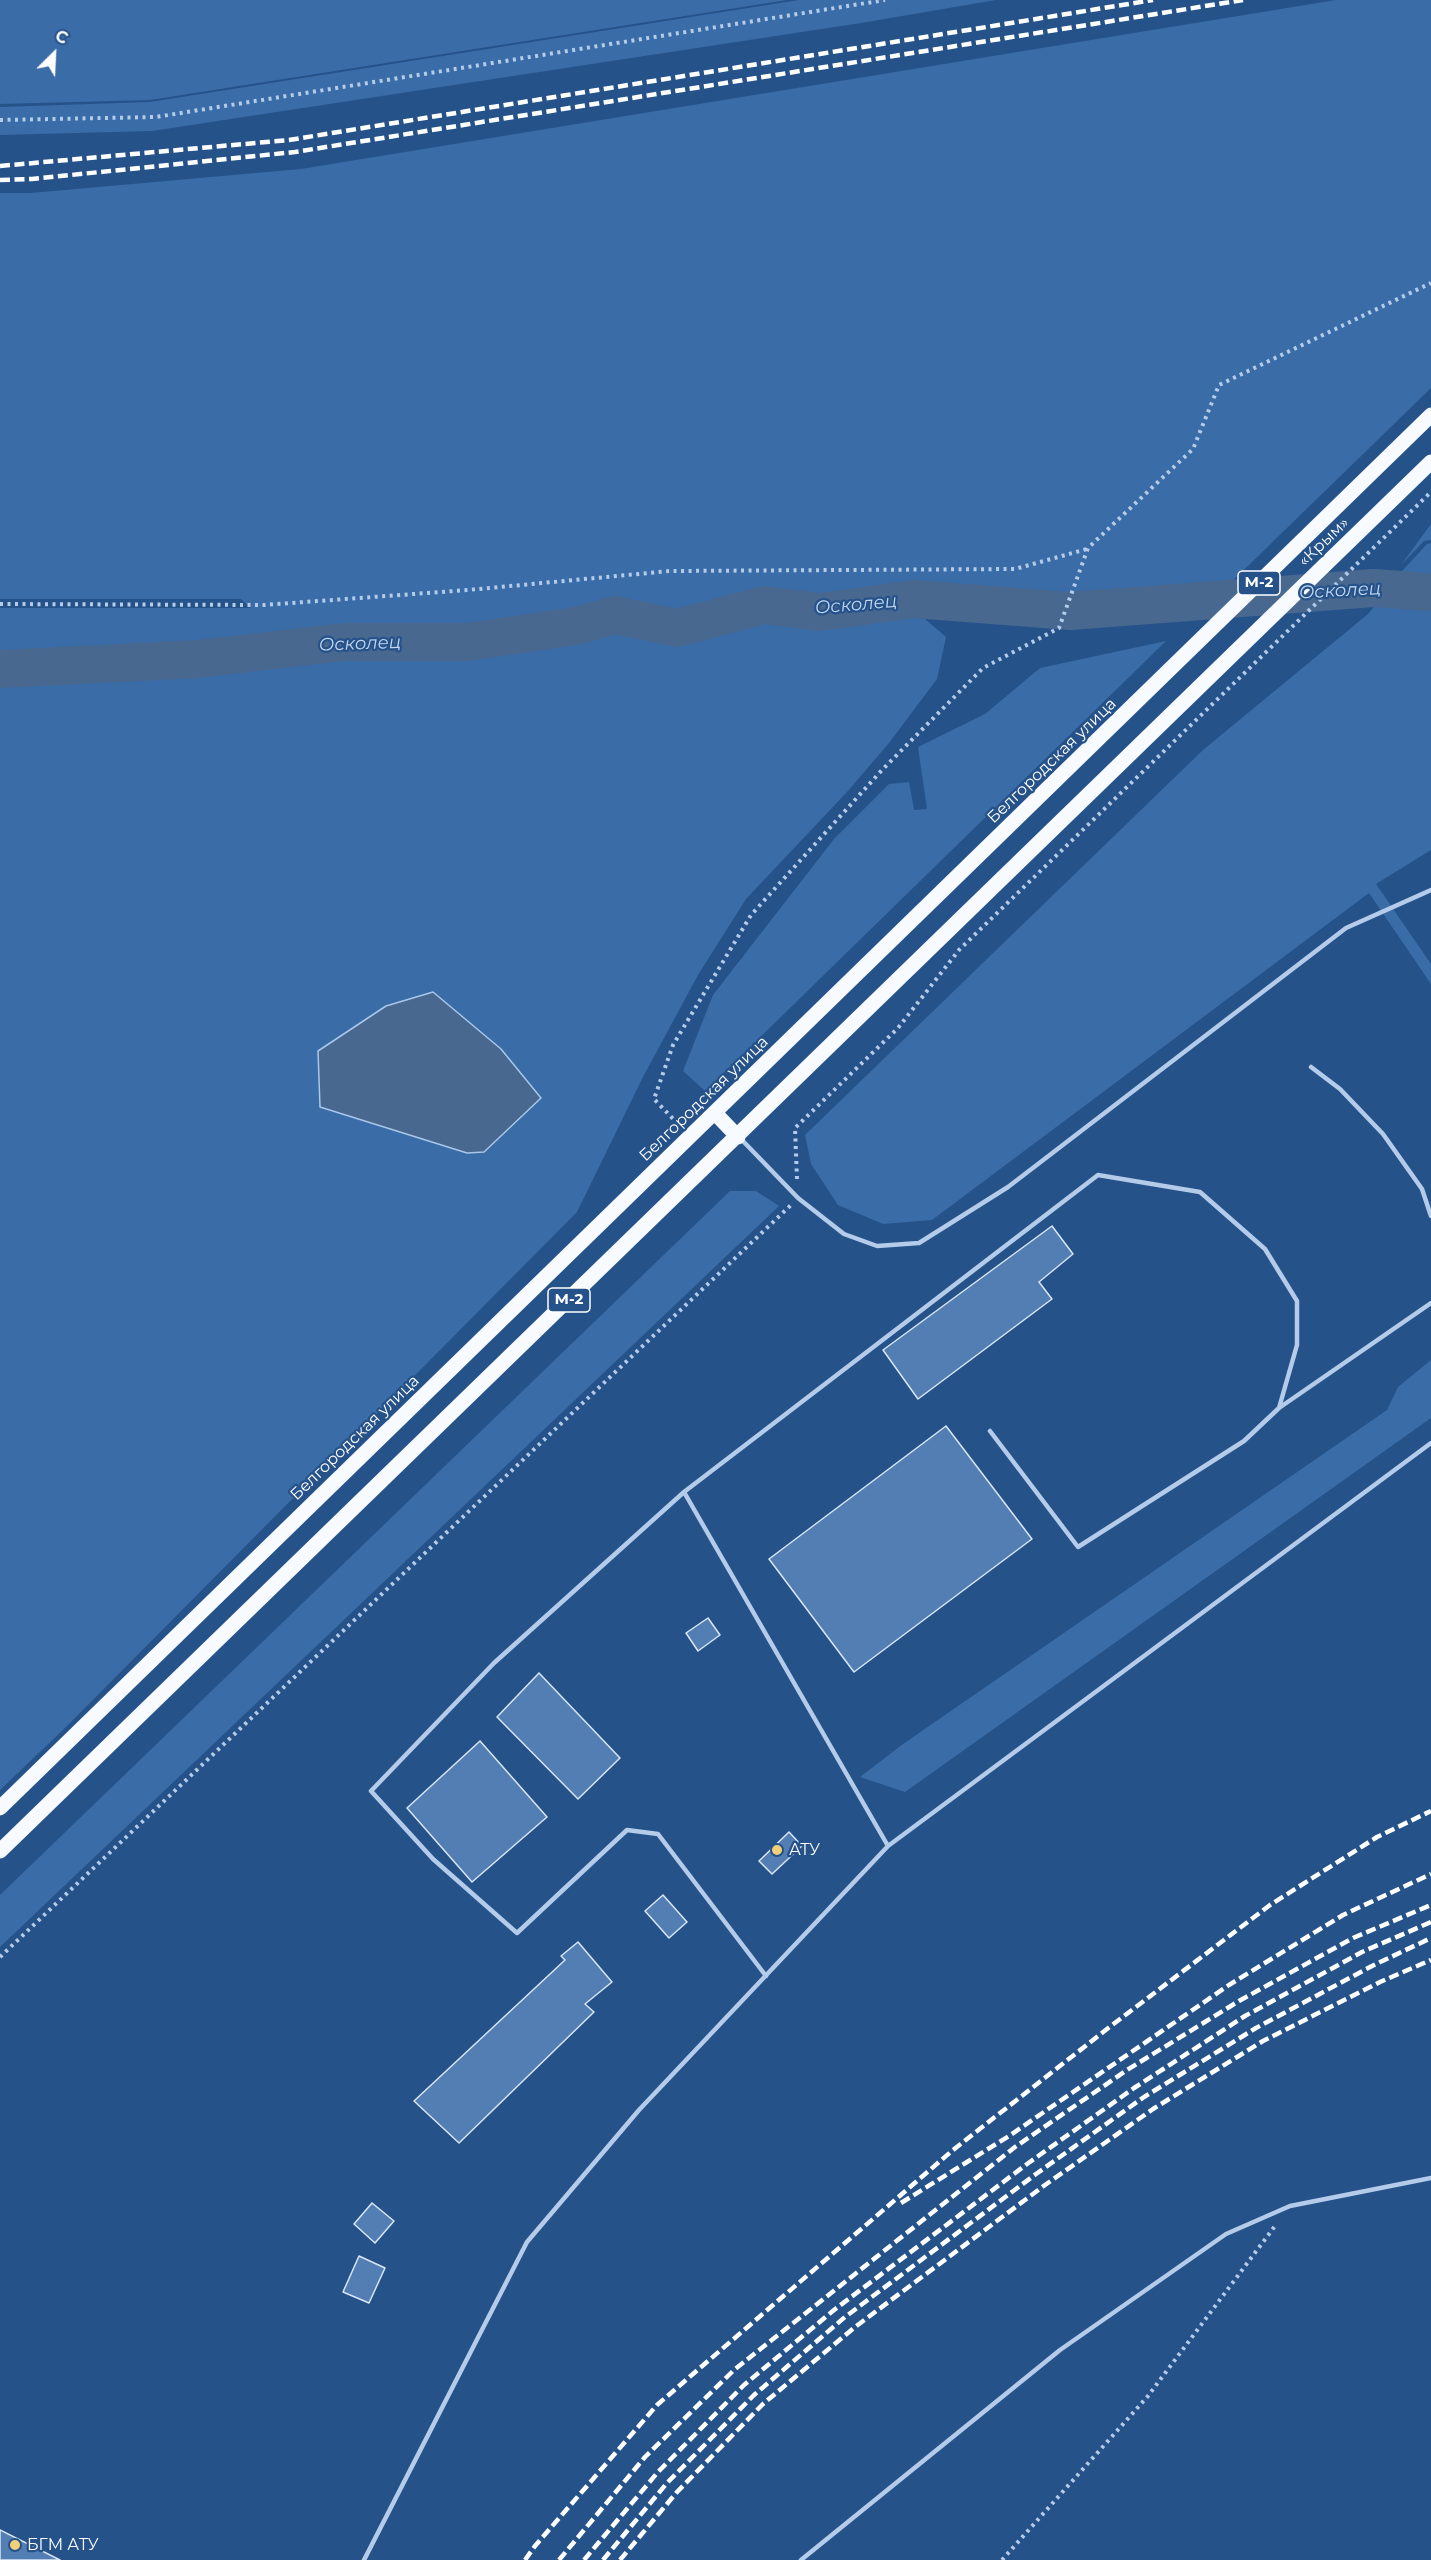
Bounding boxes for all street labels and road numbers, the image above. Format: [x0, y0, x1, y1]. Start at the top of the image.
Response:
street label: «Крым» [1295, 513, 1353, 571]
road number: М-2 [1238, 571, 1280, 595]
street label: Белгородская улица [984, 694, 1120, 828]
street label: Белгородская улица [636, 1032, 772, 1166]
road number: М-2 [548, 1288, 590, 1312]
street label: Белгородская улица [287, 1371, 423, 1505]

